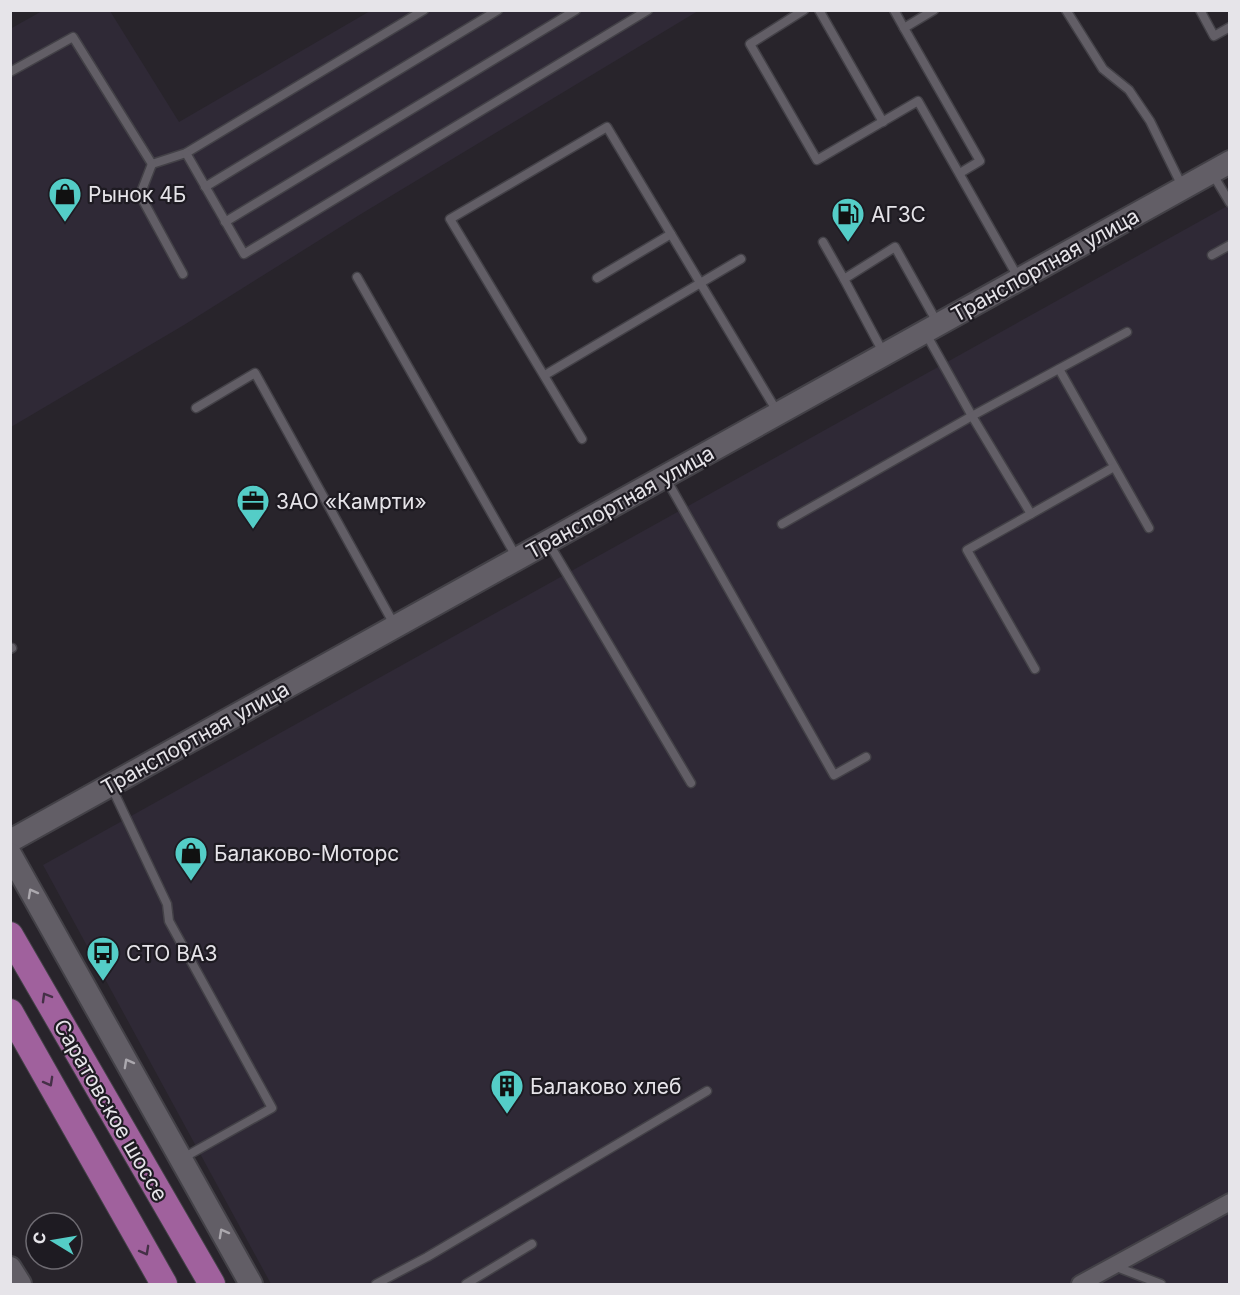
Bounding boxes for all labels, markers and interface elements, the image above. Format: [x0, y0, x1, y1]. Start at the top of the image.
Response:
shop icon: Рынок 4Б [47, 176, 83, 223]
place label: Рынок 4Б [88, 182, 186, 207]
fuel station icon: АГЗС [830, 196, 866, 243]
place label: АГЗС [871, 202, 926, 227]
street label: Транспортная улица [947, 203, 1143, 327]
street label: Транспортная улица [522, 440, 718, 564]
office icon: ЗАО «Камрти» [235, 483, 271, 530]
place label: ЗАО «Камрти» [276, 489, 427, 514]
street label: Транспортная улица [97, 676, 293, 800]
shop icon: Балаково-Моторс [173, 835, 209, 882]
place label: Балаково-Моторс [214, 841, 399, 866]
one-way arrow [28, 889, 40, 899]
bus stop icon: СТО ВАЗ [85, 935, 121, 982]
place label: СТО ВАЗ [126, 941, 217, 966]
one-way arrow [42, 993, 54, 1003]
street label: Саратовское шоссе [49, 1015, 173, 1205]
one-way arrow [124, 1059, 135, 1069]
building icon: Балаково хлеб [489, 1068, 525, 1115]
place label: Балаково хлеб [530, 1074, 681, 1099]
one-way arrow [42, 1075, 54, 1086]
north arrow [24, 1211, 84, 1271]
one-way arrow [219, 1229, 230, 1240]
text: С [28, 1230, 50, 1246]
one-way arrow [138, 1245, 150, 1255]

